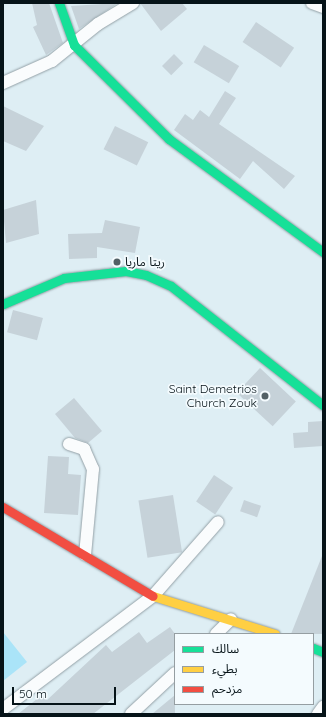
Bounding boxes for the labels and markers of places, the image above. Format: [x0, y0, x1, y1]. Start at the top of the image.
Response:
place label: ريتا ماريا [125, 255, 165, 269]
marker: ريتا ماريا [112, 257, 122, 267]
place label: Saint Demetrios Church Zouk [169, 382, 257, 410]
marker: Saint Demetrios Church Zouk [260, 391, 270, 401]

